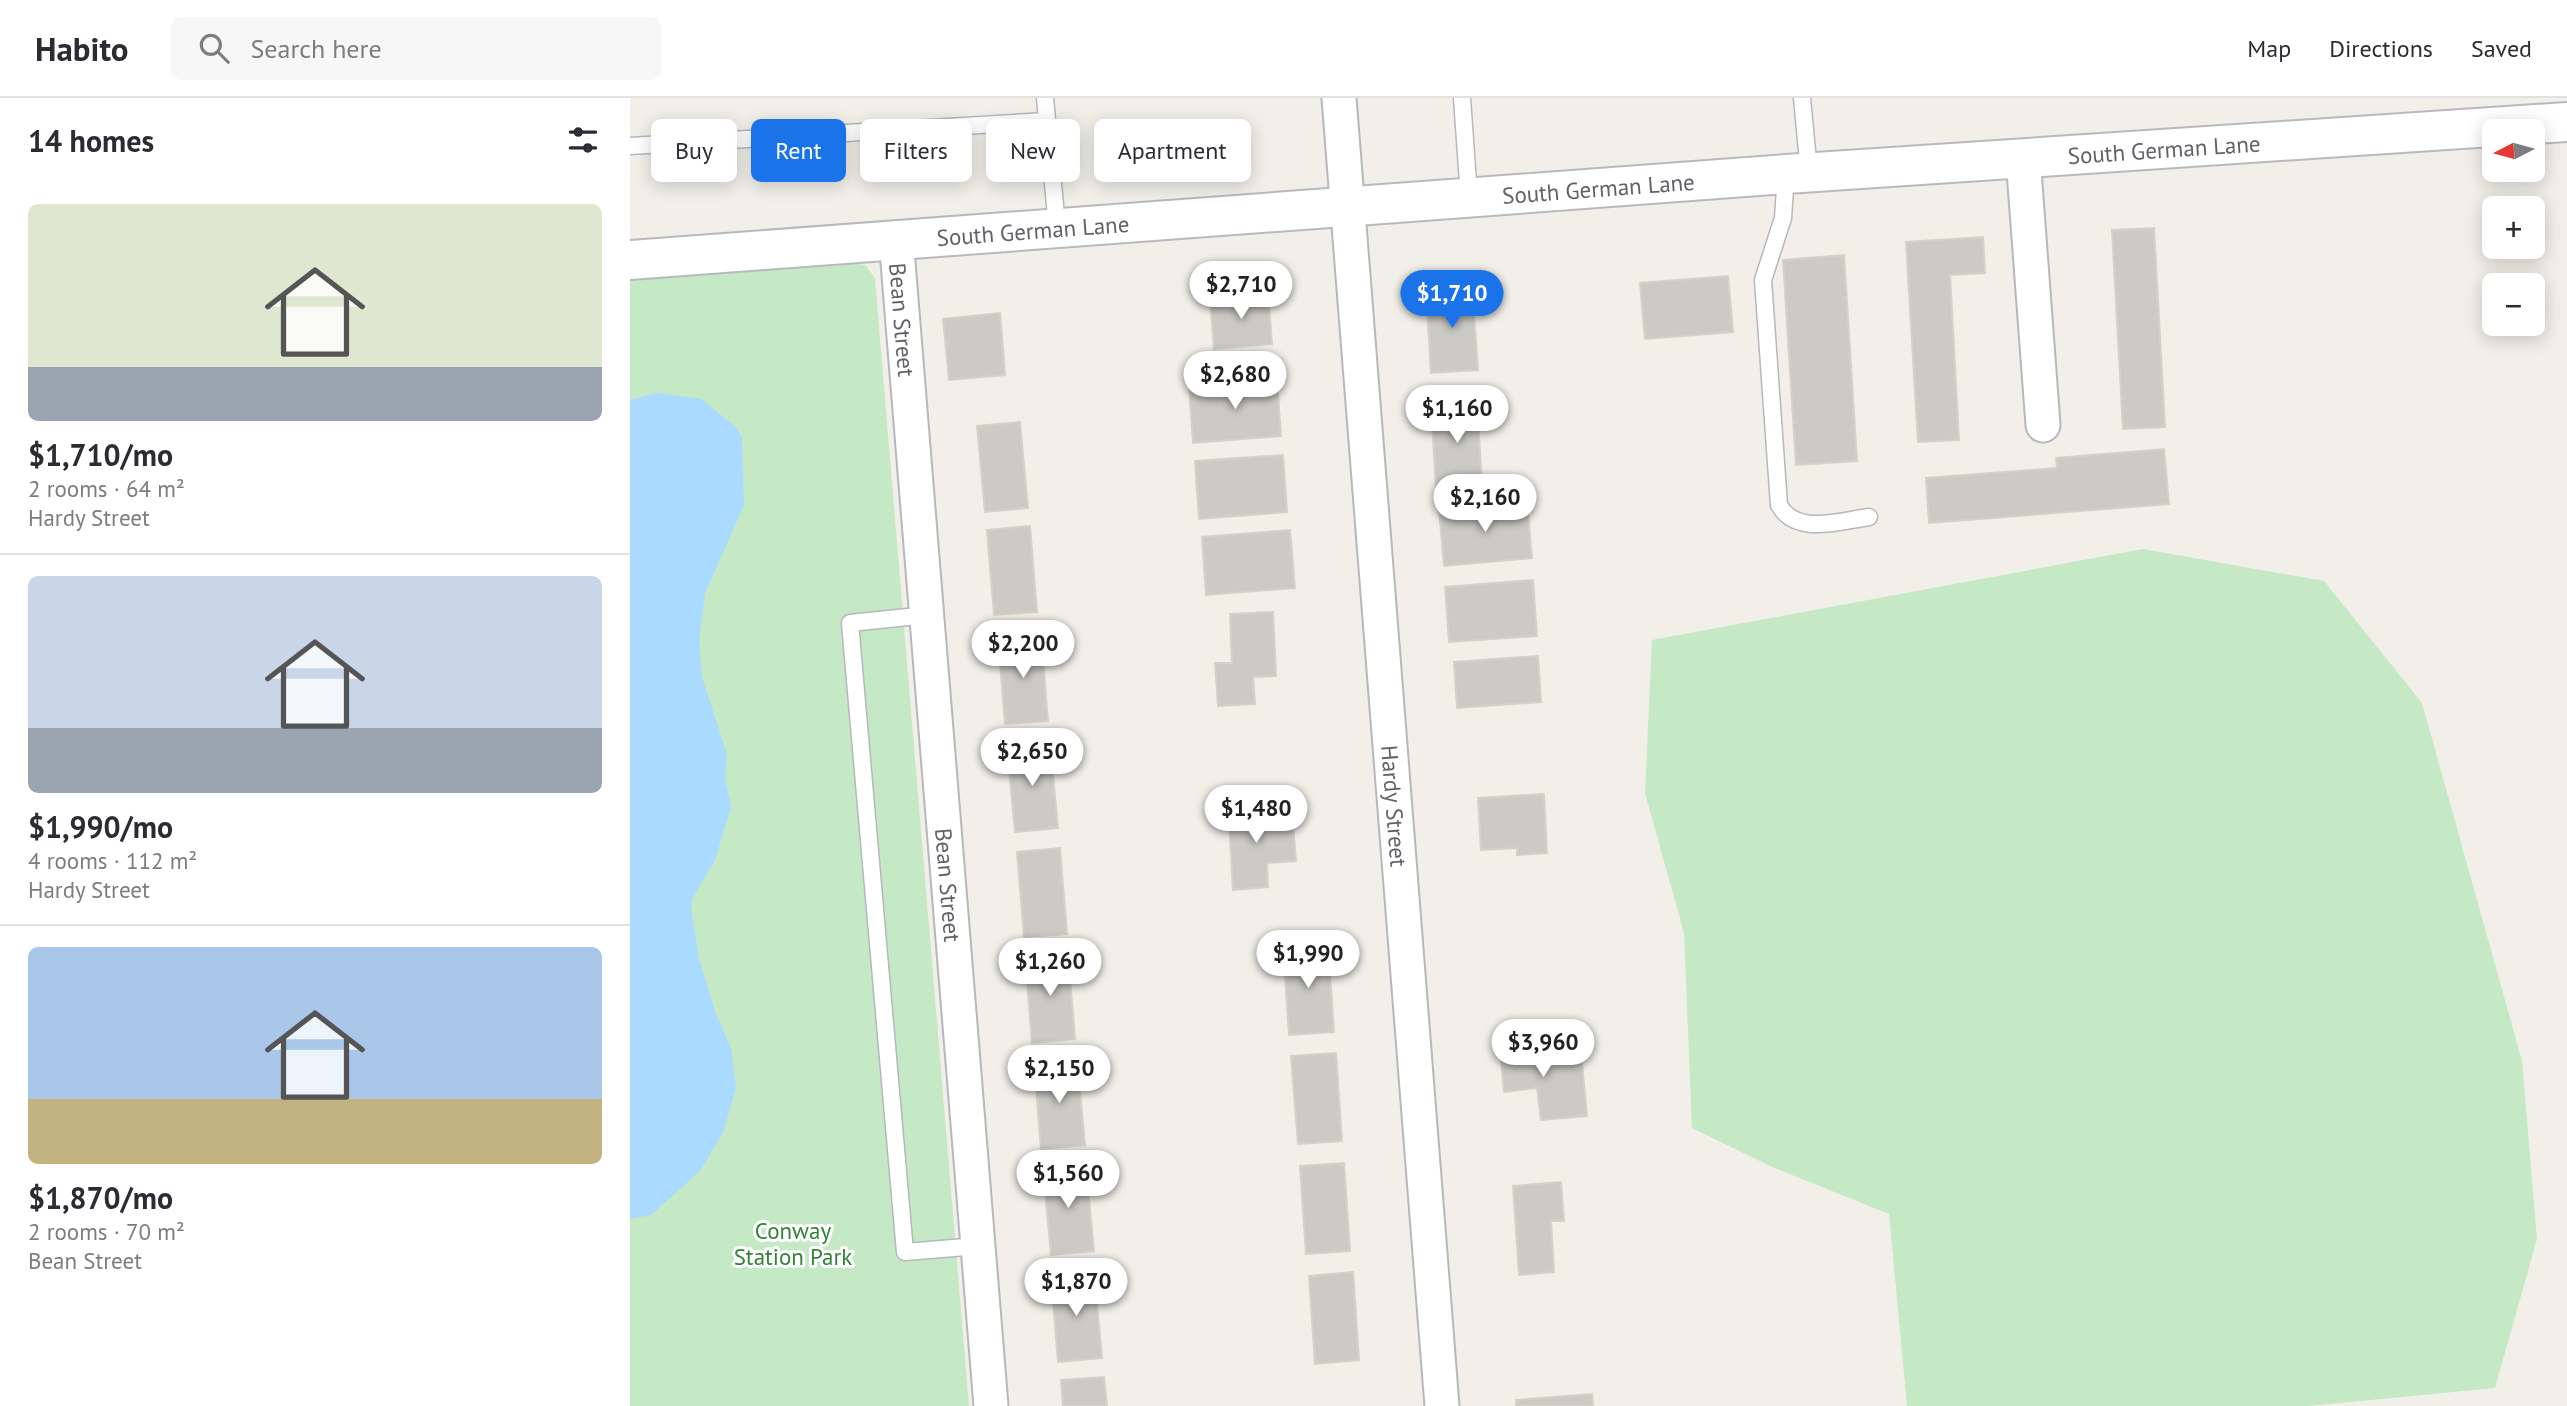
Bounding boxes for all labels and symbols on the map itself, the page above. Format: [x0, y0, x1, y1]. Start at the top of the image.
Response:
north arrow [2482, 119, 2544, 182]
street label: South German Lane [2067, 128, 2261, 170]
street label: South German Lane [1501, 166, 1696, 210]
street label: South German Lane [936, 208, 1130, 252]
street label: Bean Street [884, 262, 922, 378]
pin: $2,710 [1184, 262, 1298, 321]
pin: $1,710 [1395, 271, 1509, 330]
pin: $2,680 [1178, 352, 1292, 411]
pin: $1,160 [1400, 386, 1514, 445]
pin: $2,160 [1428, 474, 1542, 534]
pin: $2,200 [966, 620, 1080, 680]
pin: $2,650 [975, 728, 1089, 788]
street label: Hardy Street [1375, 744, 1414, 868]
pin: $1,480 [1199, 786, 1313, 845]
street label: Bean Street [930, 827, 968, 943]
pin: $1,990 [1251, 930, 1365, 990]
pin: $1,260 [993, 939, 1107, 998]
pin: $3,960 [1486, 1020, 1600, 1079]
pin: $2,150 [1002, 1046, 1116, 1105]
pin: $1,560 [1011, 1150, 1125, 1210]
park label: Conway Station Park [734, 1216, 852, 1271]
pin: $1,870 [1019, 1258, 1133, 1318]

